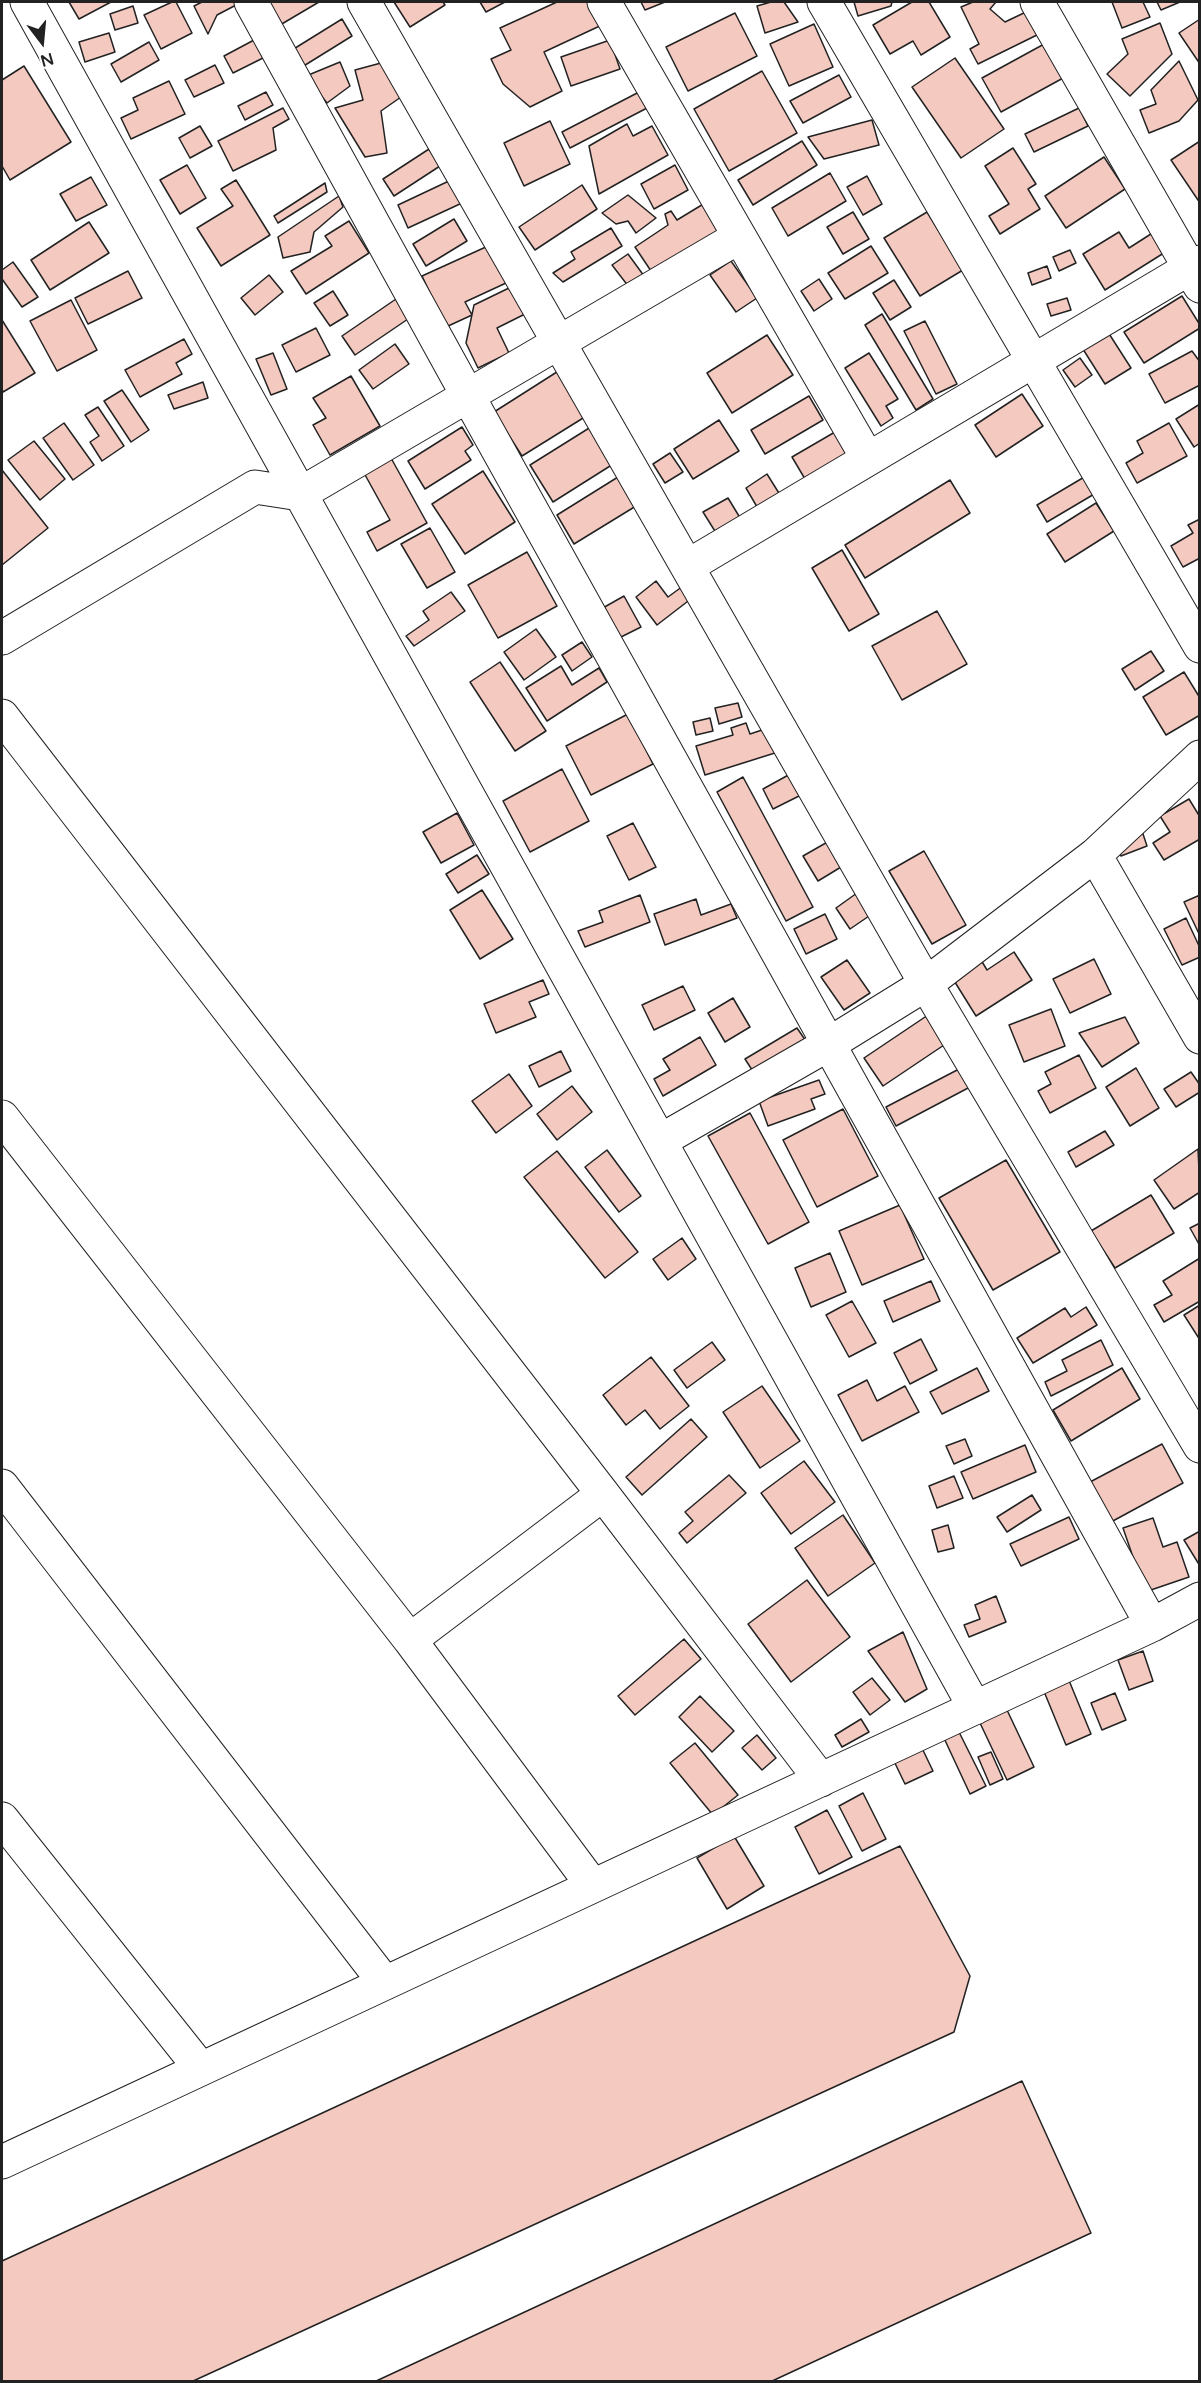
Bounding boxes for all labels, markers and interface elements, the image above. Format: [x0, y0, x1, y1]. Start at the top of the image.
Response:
north arrow [12, 12, 72, 72]
text: N [38, 48, 56, 71]

